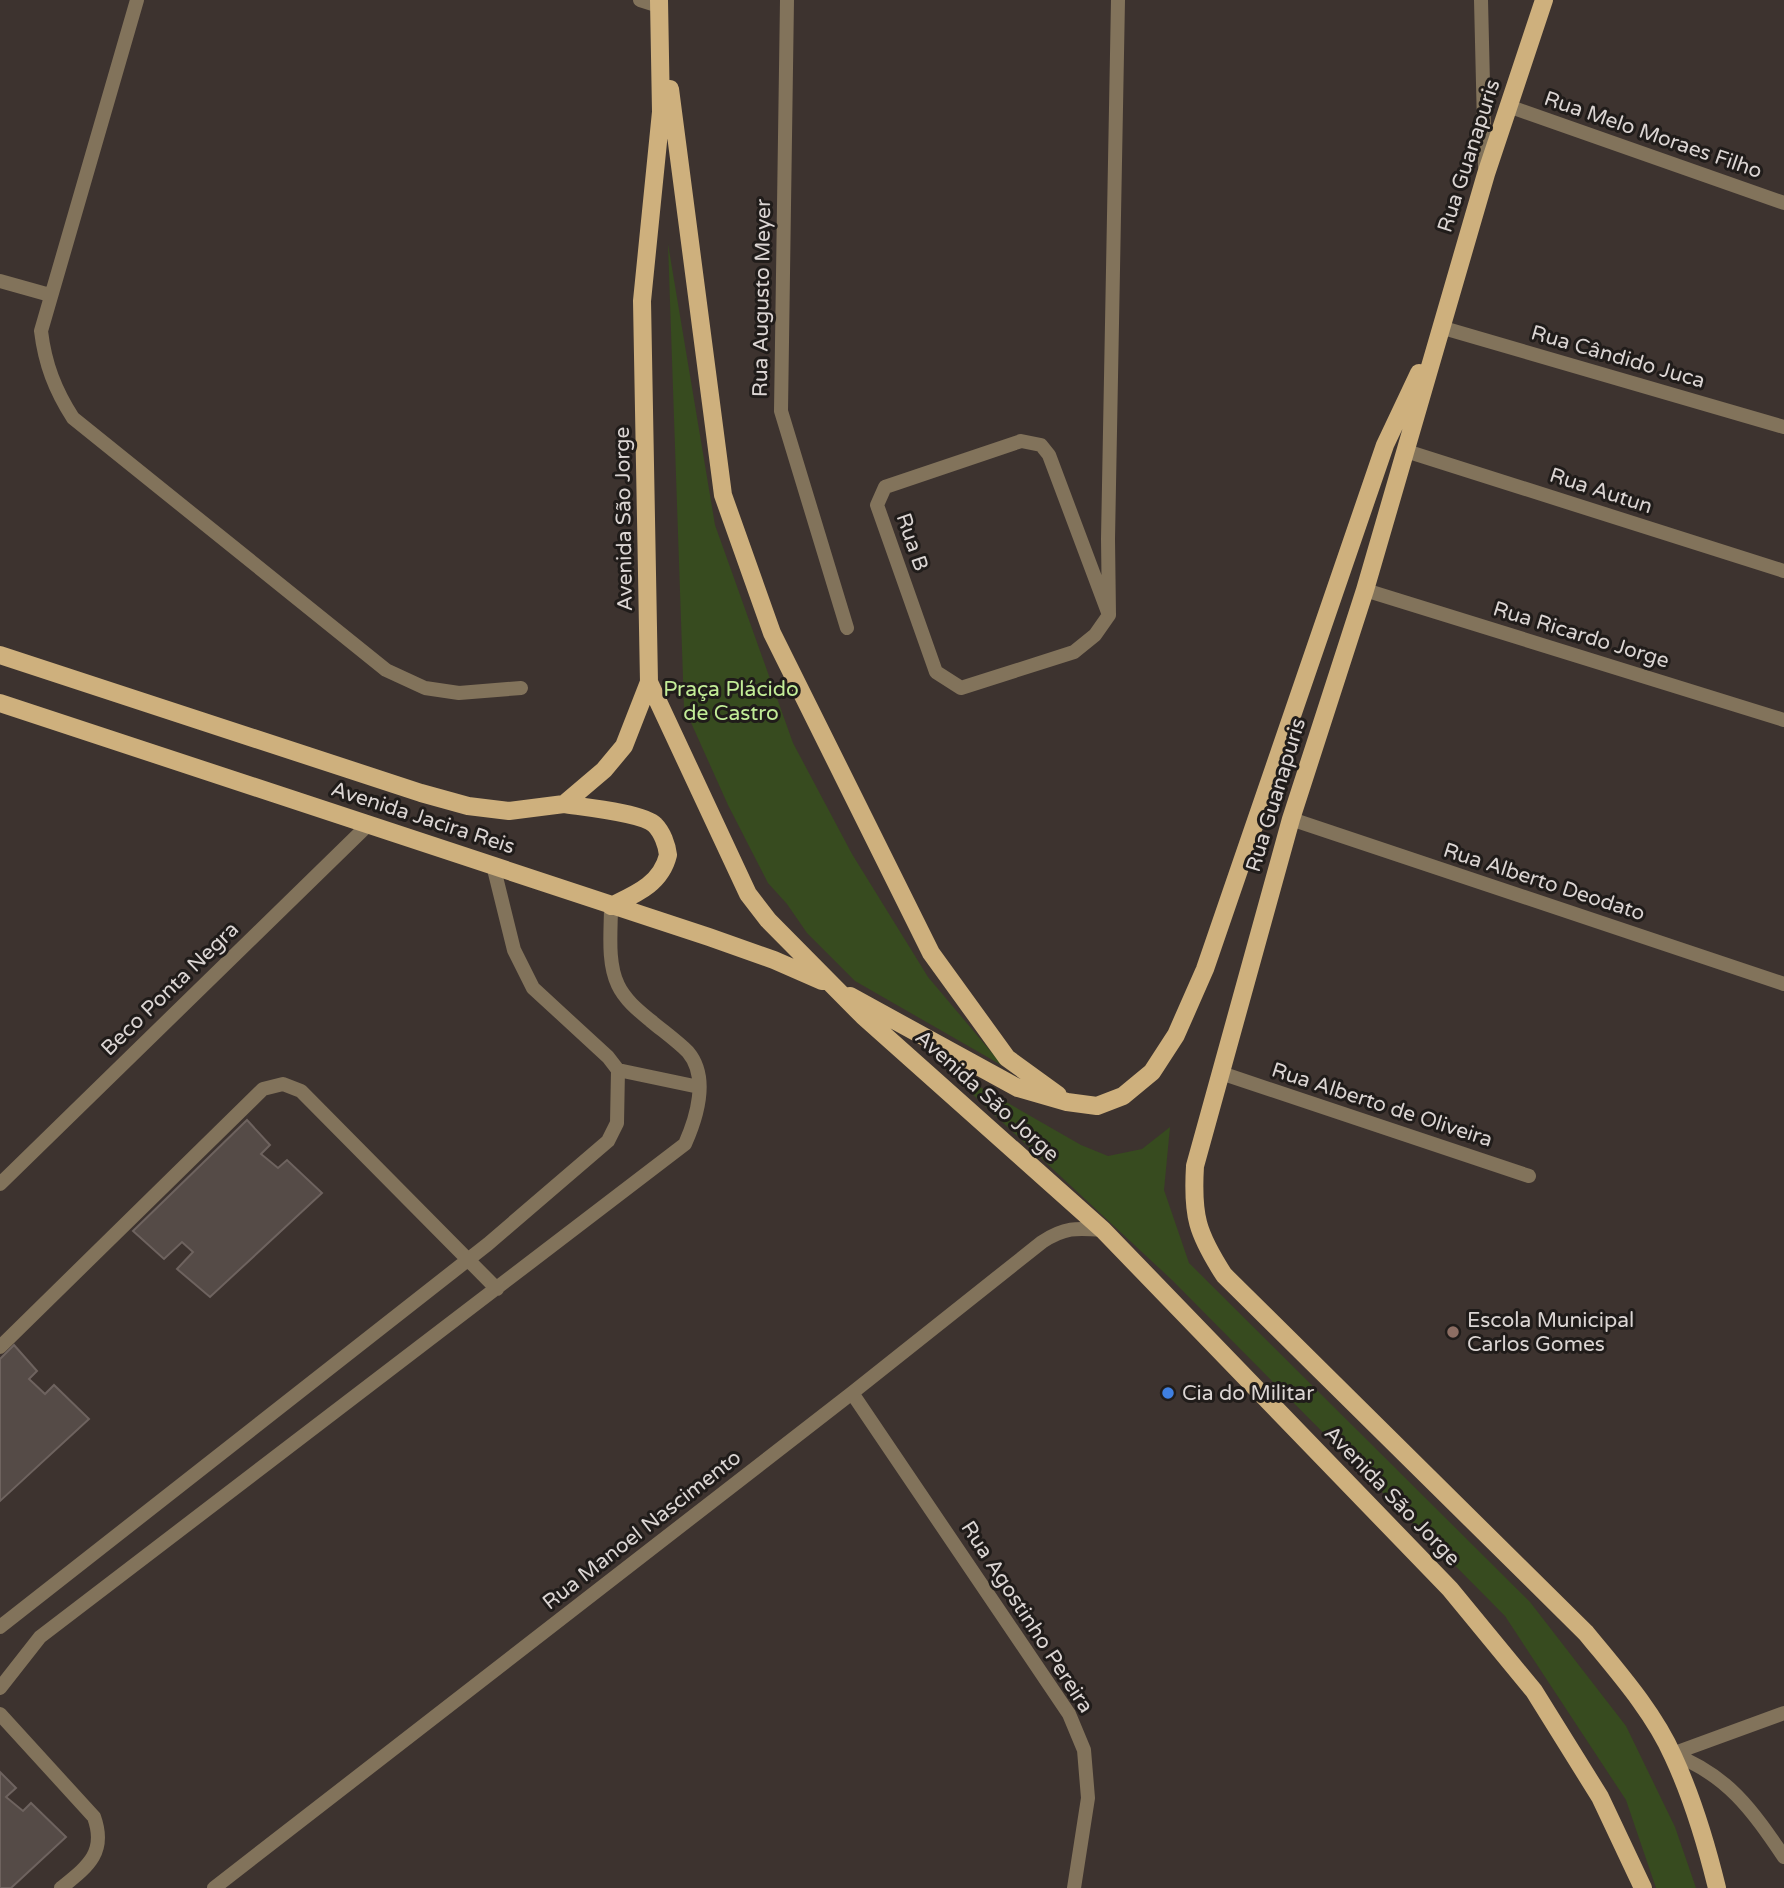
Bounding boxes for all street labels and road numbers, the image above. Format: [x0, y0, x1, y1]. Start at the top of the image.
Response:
street label: Rua Guanapuris [1432, 76, 1506, 236]
street label: Rua Melo Moraes Filho [1541, 86, 1765, 184]
street label: Rua Augusto Meyer [748, 199, 776, 397]
street label: Rua Cândido Juca [1528, 320, 1708, 394]
street label: Avenida São Jorge [610, 426, 638, 612]
street label: Rua Autun [1546, 463, 1656, 519]
street label: Rua B [890, 510, 934, 574]
street label: Rua Ricardo Jorge [1490, 596, 1672, 674]
street label: Rua Guanapuris [1241, 715, 1311, 875]
street label: Avenida Jacira Reis [328, 776, 518, 860]
street label: Rua Alberto Deodato [1440, 838, 1648, 926]
street label: Beco Ponta Negra [96, 917, 244, 1061]
street label: Avenida São Jorge [910, 1025, 1064, 1167]
street label: Rua Alberto de Oliveira [1268, 1057, 1496, 1153]
street label: Avenida São Jorge [1319, 1421, 1465, 1571]
street label: Rua Manoel Nascimento [538, 1445, 746, 1615]
street label: Rua Agostinho Pereira [956, 1516, 1098, 1718]

